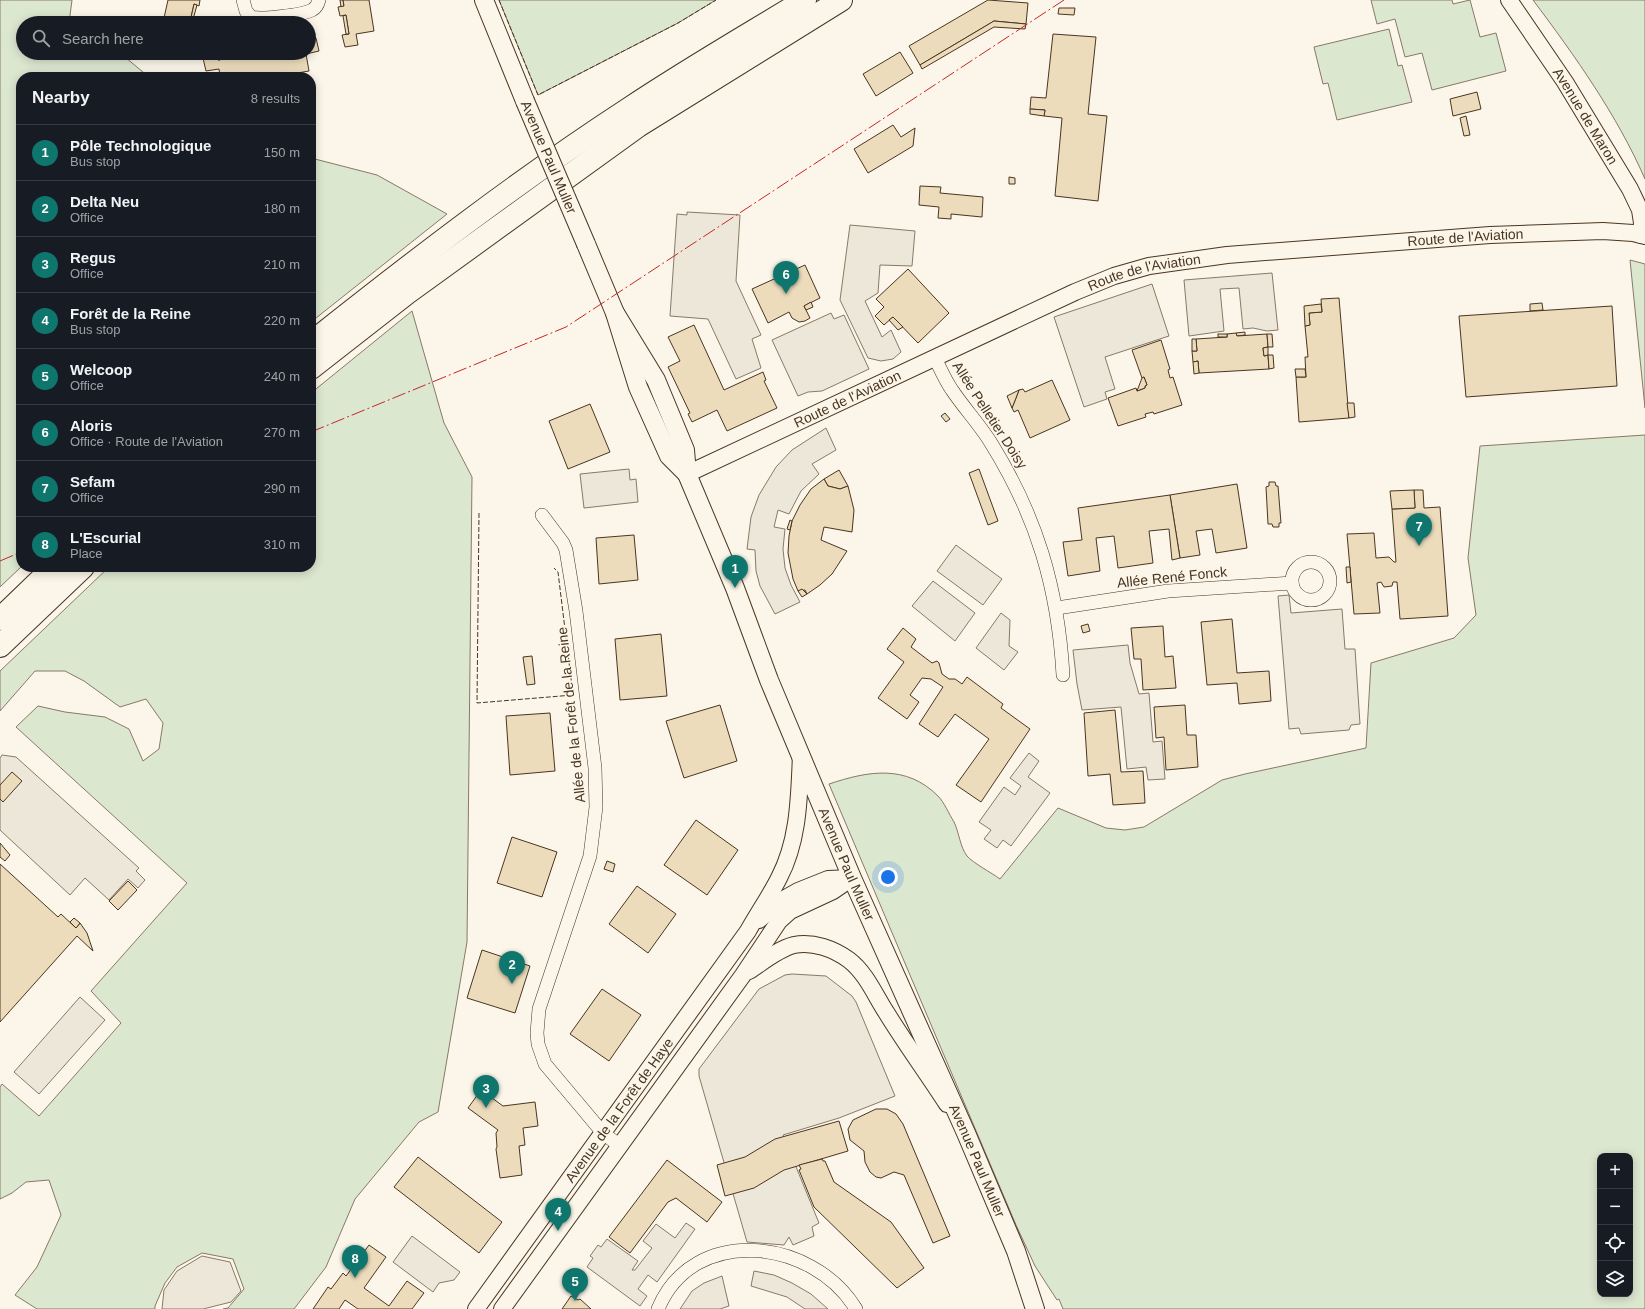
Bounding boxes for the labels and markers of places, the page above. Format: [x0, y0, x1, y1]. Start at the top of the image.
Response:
pin: 6 [773, 261, 799, 294]
pin: 7 [1406, 513, 1432, 546]
pin: 1 [722, 555, 748, 588]
pin: 2 [499, 951, 525, 984]
pin: 3 [473, 1075, 499, 1108]
pin: 4 [545, 1198, 571, 1231]
pin: 8 [342, 1245, 368, 1278]
pin: 5 [562, 1268, 588, 1301]

